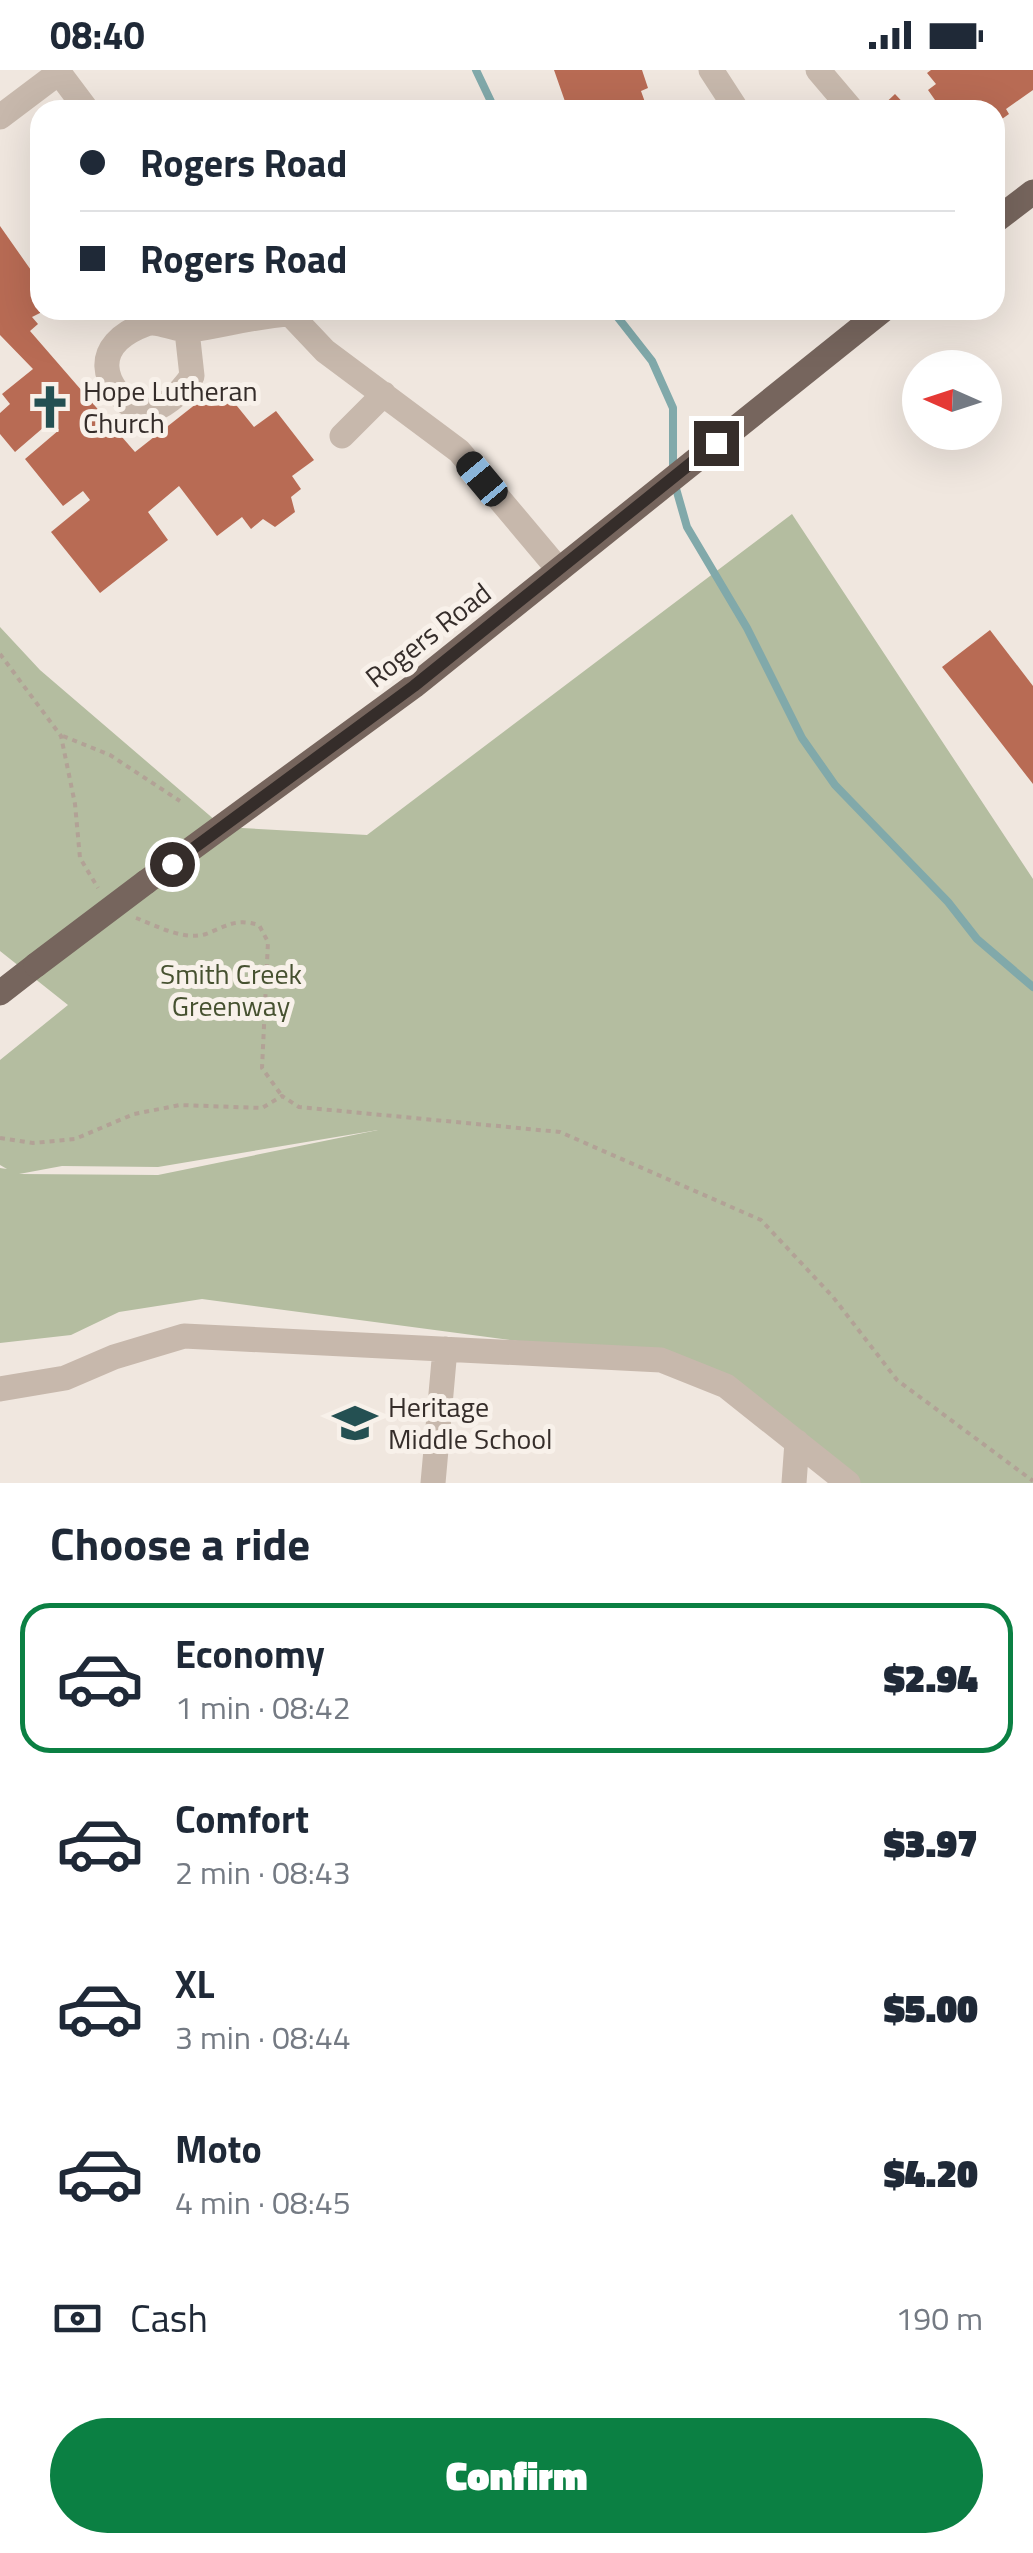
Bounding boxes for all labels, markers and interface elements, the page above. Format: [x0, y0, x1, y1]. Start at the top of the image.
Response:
text: 08:40 [50, 6, 145, 64]
text: Rogers Road [140, 134, 347, 192]
text: Rogers Road [140, 230, 347, 288]
north arrow [902, 350, 1002, 450]
map controls [902, 350, 1002, 450]
place label: Hope Lutheran Church [83, 369, 258, 444]
church icon: Hope Lutheran Church [26, 383, 74, 431]
route end [694, 421, 739, 466]
car [451, 446, 513, 512]
street label: Rogers Road [355, 572, 500, 698]
route start [150, 842, 195, 887]
park label: Smith Creek Greenway [160, 952, 302, 1027]
place label: Heritage Middle School [388, 1385, 553, 1460]
school or university icon: Heritage Middle School [331, 1399, 379, 1447]
text: Choose a ride [50, 1509, 310, 1577]
text: Economy [175, 1625, 325, 1683]
icon: car [55, 1633, 145, 1723]
text: $2.94 [884, 1649, 978, 1707]
text: 1 min · 08:42 [175, 1683, 351, 1731]
text: Comfort [175, 1790, 309, 1848]
icon: car [55, 1798, 145, 1888]
text: $3.97 [884, 1814, 978, 1872]
text: 2 min · 08:43 [175, 1848, 351, 1896]
text: XL [175, 1955, 215, 2013]
icon: car [55, 1963, 145, 2053]
text: $5.00 [884, 1979, 978, 2037]
text: 3 min · 08:44 [175, 2013, 351, 2061]
text: Moto [175, 2120, 262, 2178]
icon: car [55, 2128, 145, 2218]
text: $4.20 [884, 2144, 978, 2202]
text: 4 min · 08:45 [175, 2178, 351, 2226]
text: Cash [130, 2289, 208, 2347]
icon: cash [50, 2291, 105, 2346]
text: 190 m [895, 2294, 983, 2342]
button: Confirm [50, 2418, 983, 2533]

